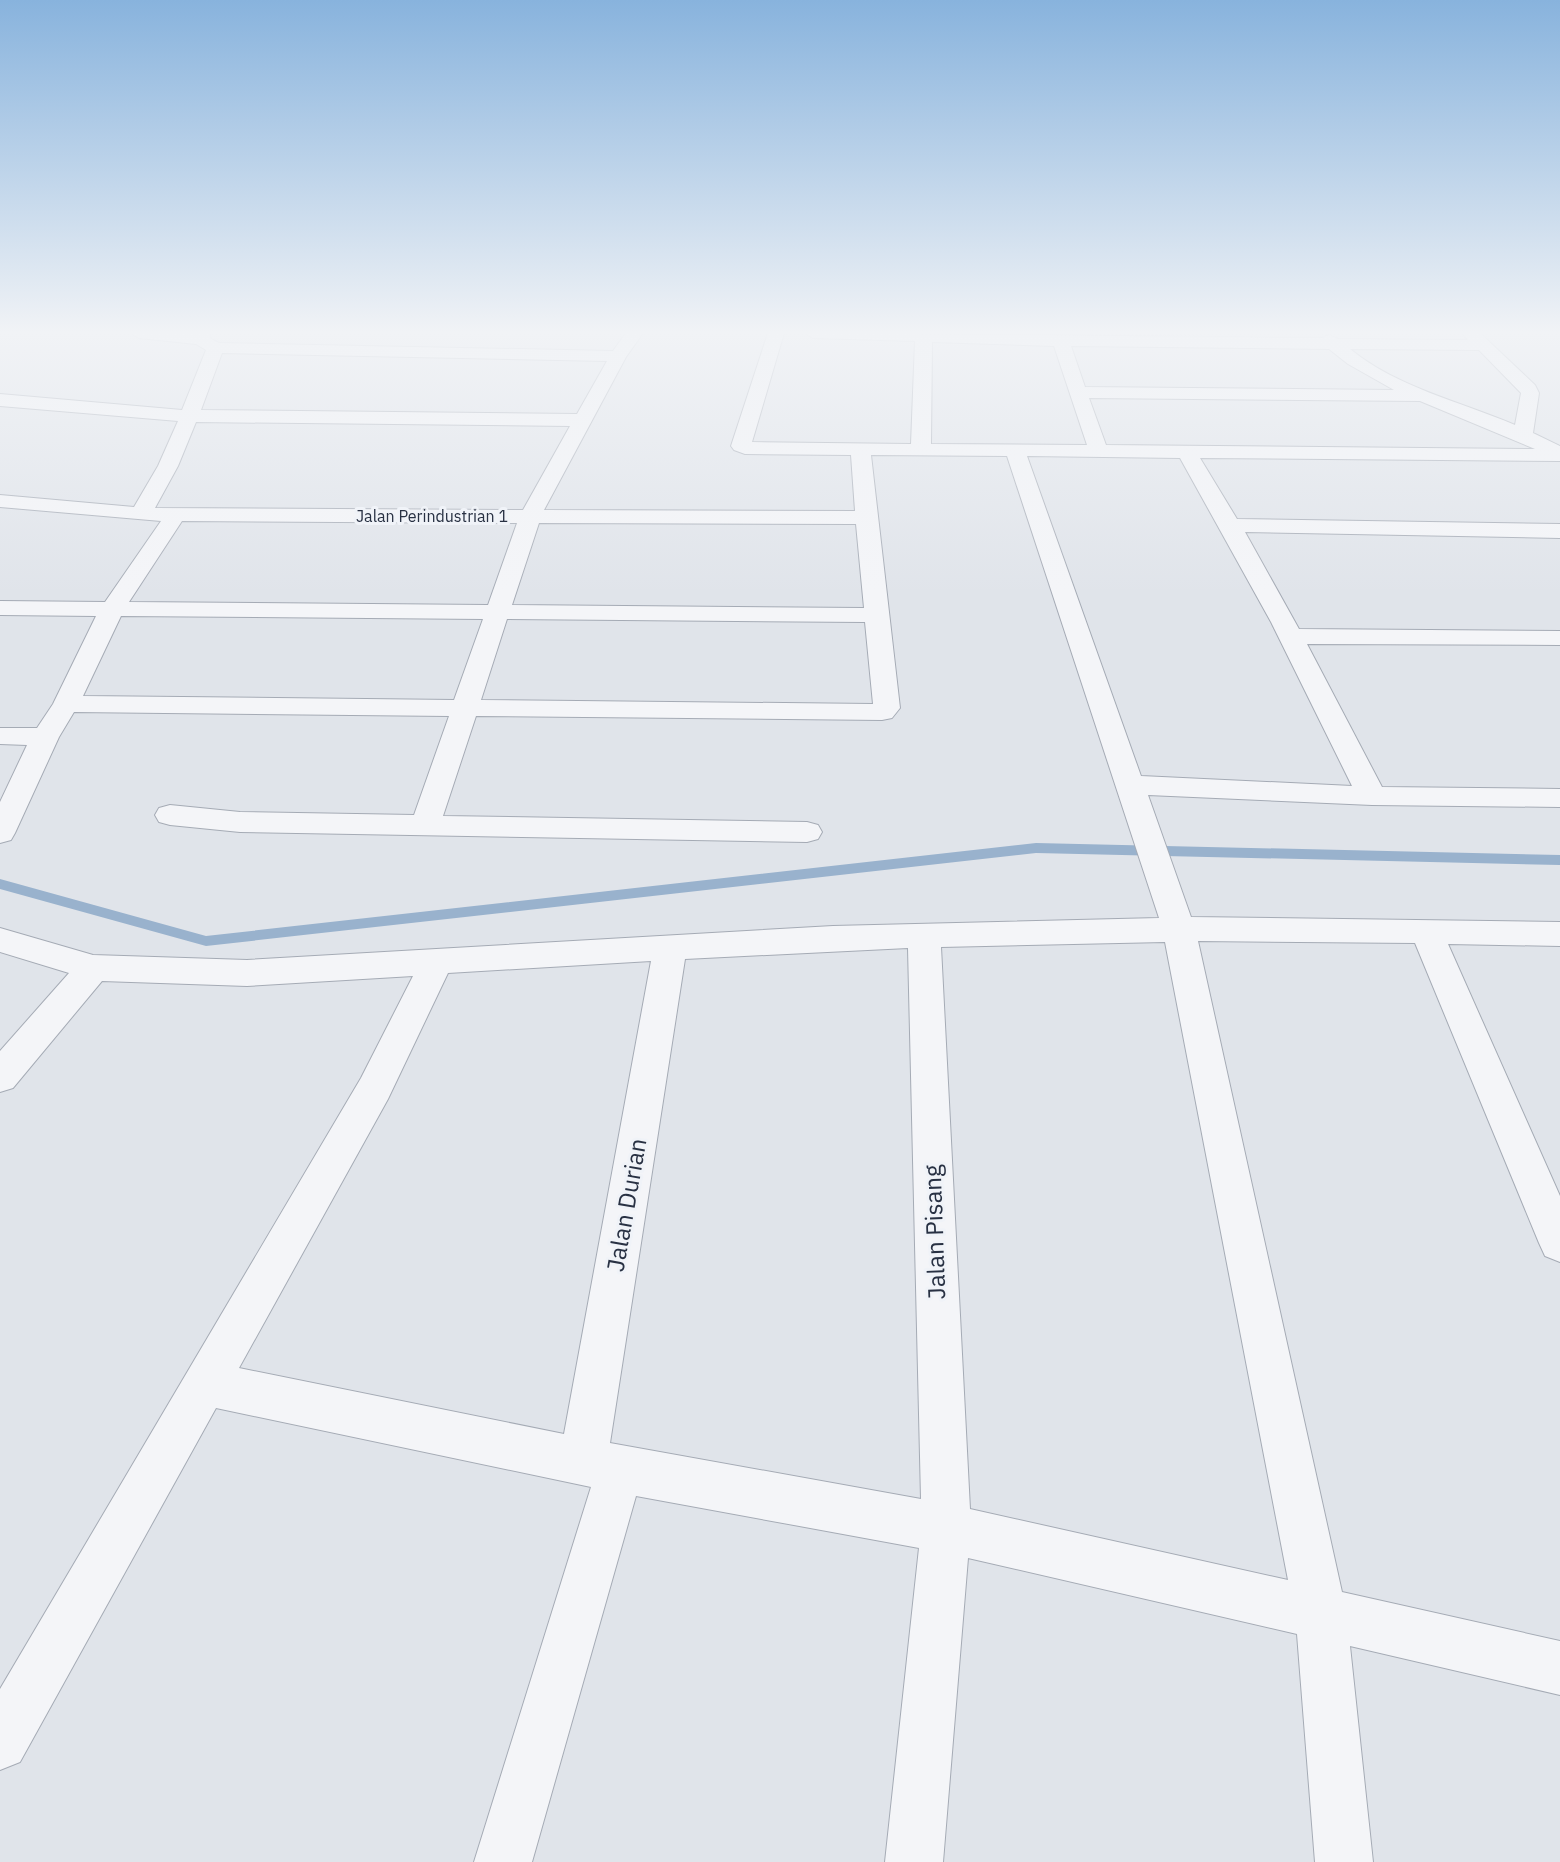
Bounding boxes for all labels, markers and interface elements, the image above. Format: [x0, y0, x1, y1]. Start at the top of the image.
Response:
street label: Jalan Perindustrian 1 [356, 506, 508, 526]
street label: Jalan Durian [599, 1136, 653, 1274]
street label: Jalan Pisang [916, 1164, 952, 1300]

